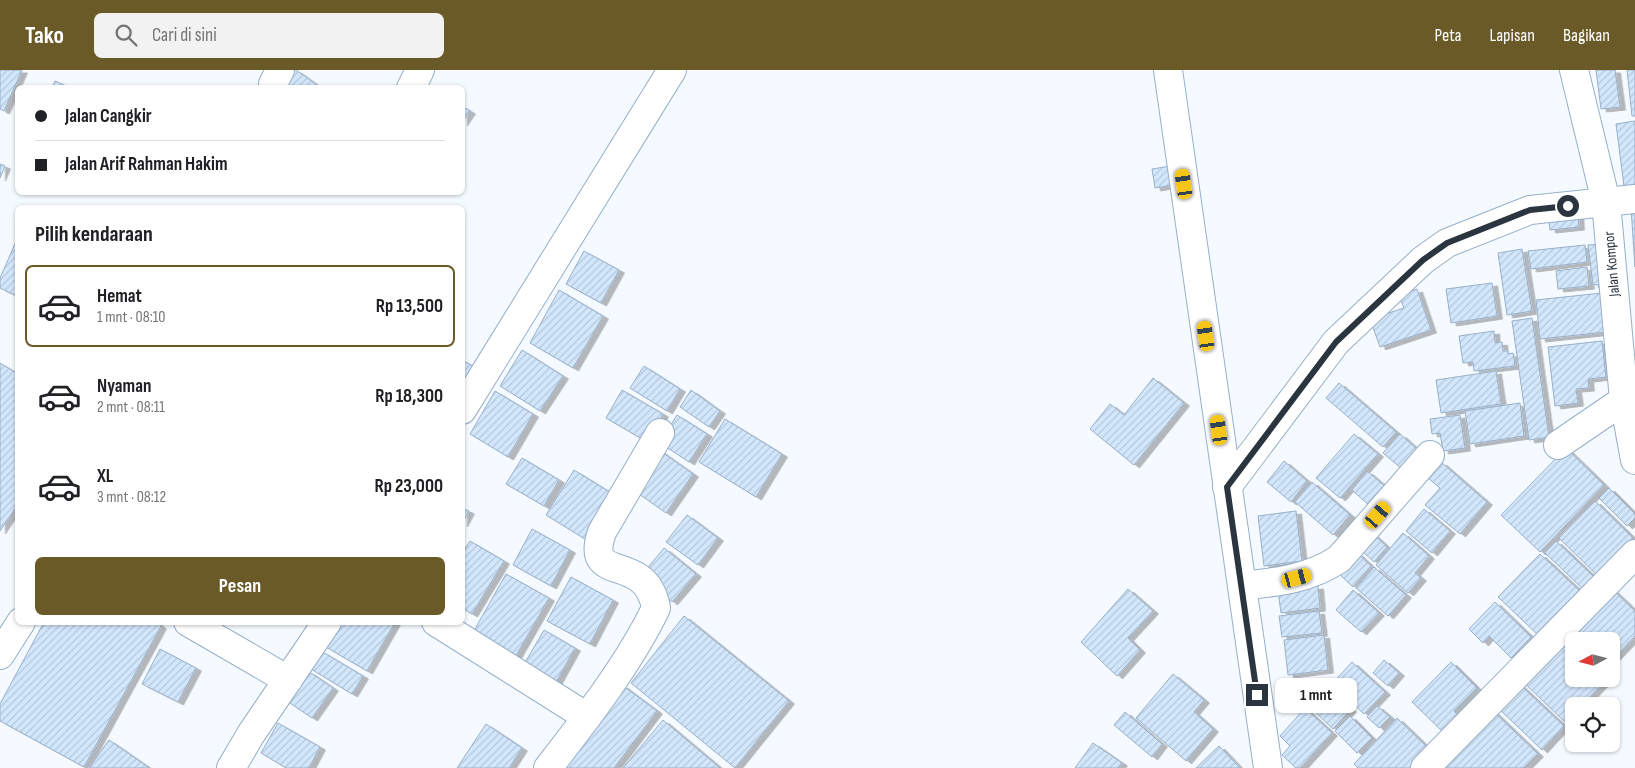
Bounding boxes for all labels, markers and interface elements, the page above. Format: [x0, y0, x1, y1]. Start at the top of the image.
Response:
search box [94, 13, 444, 58]
text: Tako [25, 21, 64, 50]
icon: search [112, 21, 140, 49]
text: Cari di sini [152, 24, 217, 47]
text: Peta [1434, 25, 1462, 46]
text: Lapisan [1490, 25, 1535, 46]
text: Bagikan [1563, 25, 1610, 46]
text: Jalan Cangkir [65, 105, 152, 128]
text: Jalan Arif Rahman Hakim [65, 153, 228, 176]
car [1174, 168, 1193, 200]
route start [1557, 195, 1579, 217]
text: Pilih kendaraan [35, 221, 153, 248]
street label: Jalan Kompor [1600, 230, 1624, 298]
icon: car [37, 284, 82, 329]
text: Hemat [97, 285, 142, 308]
text: Rp 13,500 [376, 295, 443, 318]
text: 1 mnt · 08:10 [97, 308, 165, 327]
car [1196, 320, 1215, 352]
icon: car [37, 374, 82, 419]
text: Nyaman [97, 375, 151, 398]
text: Rp 18,300 [375, 385, 443, 408]
text: 2 mnt · 08:11 [97, 398, 165, 417]
car [1209, 414, 1228, 446]
icon: car [37, 464, 82, 509]
text: XL [97, 465, 113, 488]
text: Rp 23,000 [374, 475, 443, 498]
text: 3 mnt · 08:12 [97, 488, 166, 507]
car [1362, 499, 1393, 531]
button: Pesan [35, 557, 445, 615]
car [1280, 567, 1313, 589]
north arrow [1565, 632, 1620, 688]
map controls [1565, 632, 1620, 752]
callout: 1 mnt [1274, 678, 1357, 712]
route end [1246, 684, 1268, 706]
text: 1 mnt [1300, 686, 1332, 705]
button: locate [1565, 697, 1620, 752]

